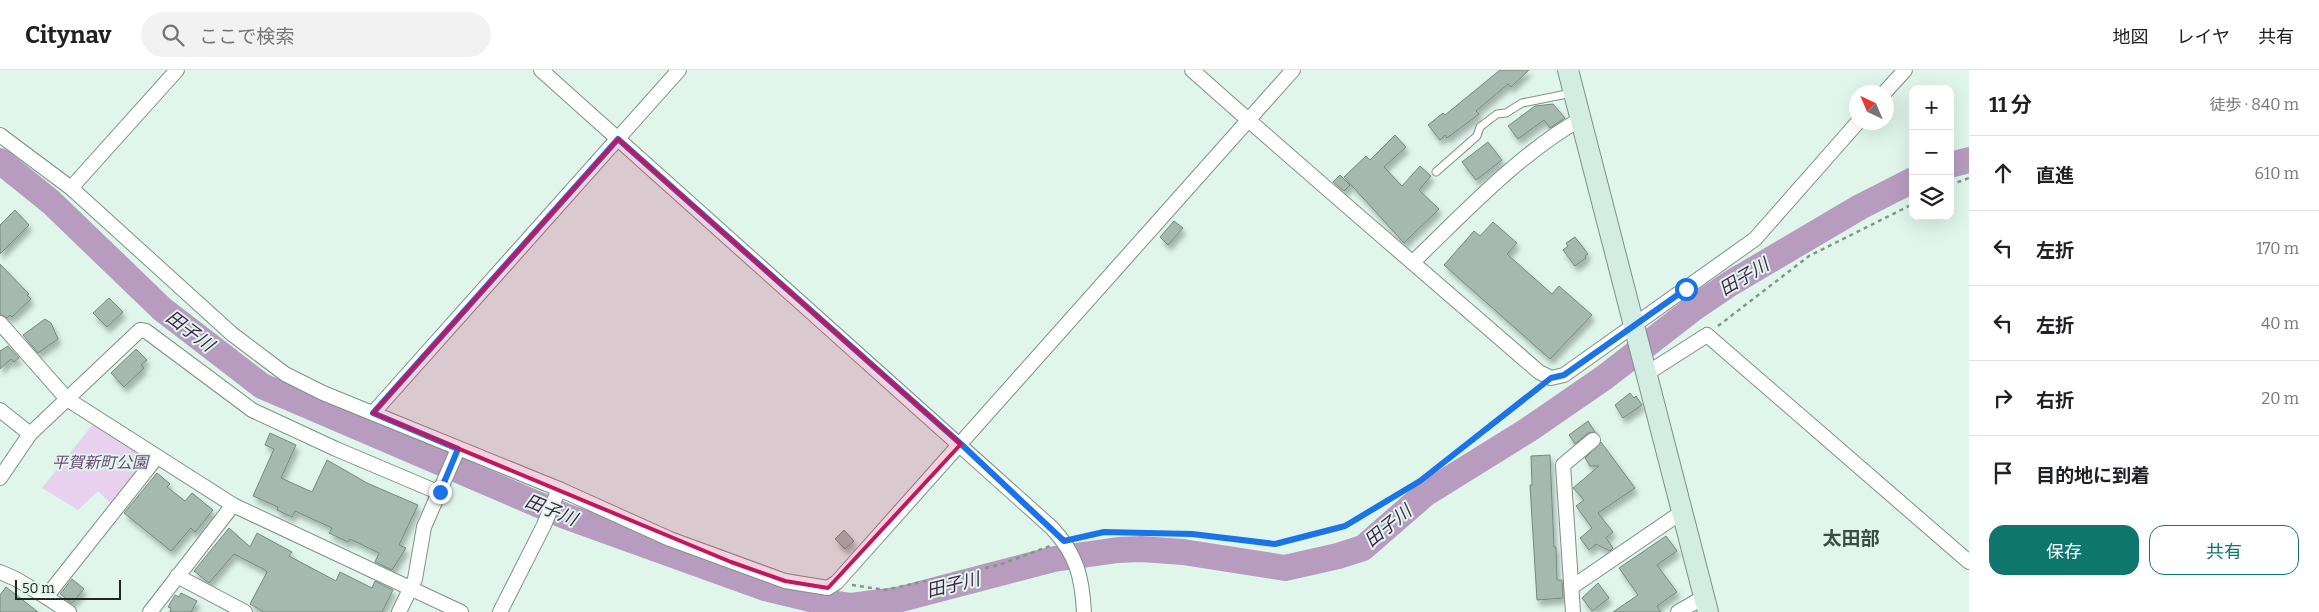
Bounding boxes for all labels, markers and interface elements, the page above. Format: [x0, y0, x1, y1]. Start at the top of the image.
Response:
search box [141, 12, 491, 57]
text: Citynav [25, 21, 111, 49]
icon: search [159, 21, 187, 49]
text: ここで検索 [199, 25, 294, 48]
text: 地図 [2113, 26, 2149, 48]
text: レイヤ [2177, 26, 2230, 48]
text: 共有 [2258, 26, 2294, 48]
north arrow [1849, 85, 1894, 130]
map controls [1909, 85, 1954, 220]
button: + [1909, 85, 1954, 130]
text: 11 分 [1989, 92, 2032, 118]
text: 徒歩 · 840 m [2210, 95, 2299, 114]
button: − [1909, 130, 1954, 175]
icon: ahead [1989, 159, 2017, 187]
text: 直進 [2036, 164, 2074, 187]
text: 610 m [2255, 164, 2299, 183]
button: layers [1909, 175, 1954, 220]
icon: left [1989, 234, 2017, 262]
text: 左折 [2036, 239, 2074, 262]
text: 170 m [2256, 239, 2299, 258]
water label: 田子川 [1715, 253, 1775, 300]
route start [1675, 278, 1698, 301]
water label: 田子川 [162, 306, 220, 357]
icon: left [1989, 309, 2017, 337]
text: 左折 [2036, 314, 2074, 337]
text: 40 m [2261, 314, 2299, 333]
icon: right [1989, 384, 2017, 412]
text: 右折 [2036, 389, 2074, 412]
text: 20 m [2262, 389, 2299, 408]
park label: 平賀新町公園 [52, 453, 150, 472]
icon: arrive [1989, 459, 2017, 487]
text: 目的地に到着 [2036, 464, 2150, 487]
route end [429, 481, 452, 504]
water label: 田子川 [522, 490, 582, 531]
water label: 田子川 [1360, 499, 1417, 552]
button: 保存 [1989, 525, 2139, 575]
button: 共有 [2149, 525, 2299, 575]
district label: 太田部 [1822, 527, 1880, 550]
water label: 田子川 [924, 567, 984, 602]
scale bar [15, 577, 121, 600]
text: 50 m [22, 580, 55, 597]

